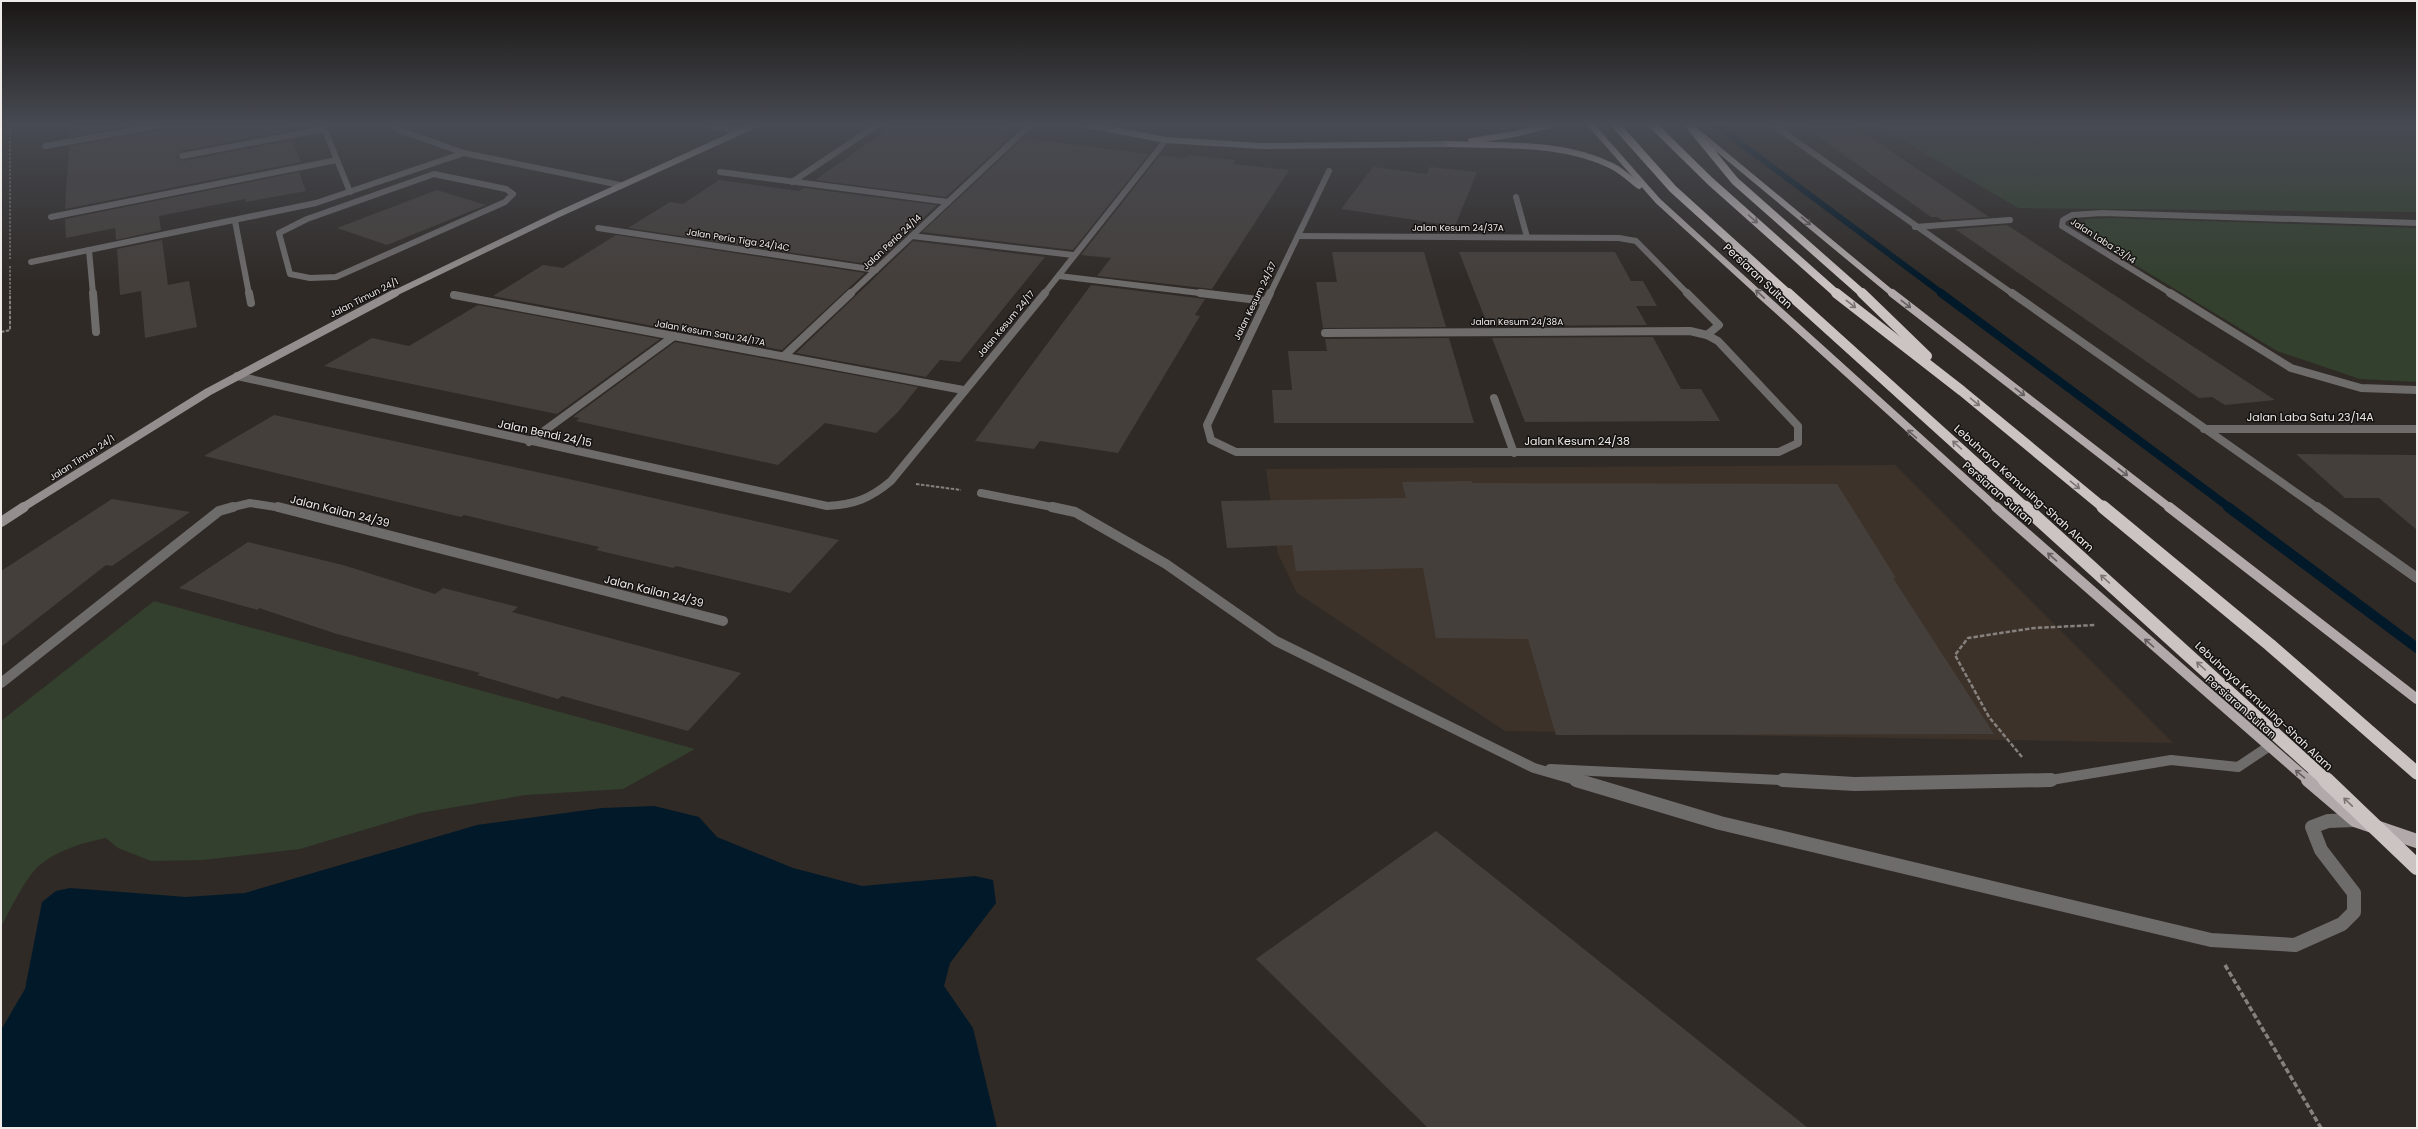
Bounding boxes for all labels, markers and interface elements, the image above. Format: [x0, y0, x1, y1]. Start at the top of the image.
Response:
street label: Jalan Peria 24/14 [860, 212, 924, 272]
one-way arrow [1747, 215, 1758, 224]
street label: Jalan Laba 23/14 [2068, 215, 2138, 267]
one-way arrow [1800, 217, 1811, 226]
street label: Jalan Kesum 24/37A [1412, 222, 1504, 234]
street label: Jalan Peria Tiga 24/14C [685, 226, 791, 254]
street label: Persiaran Sultan [1720, 240, 1796, 312]
street label: Jalan Kesum 24/37 [1231, 260, 1279, 342]
street label: Jalan Timun 24/1 [328, 275, 401, 321]
street label: Jalan Kesum 24/17 [975, 288, 1037, 360]
one-way arrow [1755, 289, 1765, 299]
one-way arrow [1845, 300, 1856, 309]
one-way arrow [1901, 300, 1912, 308]
street label: Jalan Kesum 24/38A [1471, 316, 1563, 328]
street label: Jalan Kesum Satu 24/17A [654, 317, 766, 349]
one-way arrow [2015, 388, 2026, 396]
one-way arrow [1970, 397, 1980, 406]
street label: Jalan Laba Satu 23/14A [2246, 409, 2374, 425]
street label: Jalan Bendi 24/15 [496, 415, 594, 451]
street label: Lebuhraya Kemuning-Shah Alam [1951, 421, 2097, 555]
one-way arrow [1907, 429, 1918, 438]
street label: Jalan Timun 24/1 [47, 432, 117, 484]
street label: Jalan Kesum 24/38 [1524, 433, 1630, 449]
one-way arrow [1951, 440, 1962, 449]
street label: Persiaran Sultan [1959, 458, 2037, 528]
one-way arrow [2117, 467, 2128, 476]
one-way arrow [2070, 480, 2081, 489]
street label: Jalan Kailan 24/39 [289, 491, 392, 531]
one-way arrow [2047, 552, 2057, 561]
street label: Jalan Kailan 24/39 [603, 571, 706, 611]
one-way arrow [2100, 574, 2110, 584]
one-way arrow [2144, 638, 2155, 647]
street label: Lebuhraya Kemuning-Shah Alam [2192, 638, 2336, 774]
one-way arrow [2196, 661, 2206, 671]
street label: Persiaran Sultan [2202, 672, 2280, 742]
one-way arrow [2295, 769, 2306, 778]
one-way arrow [2343, 797, 2353, 807]

